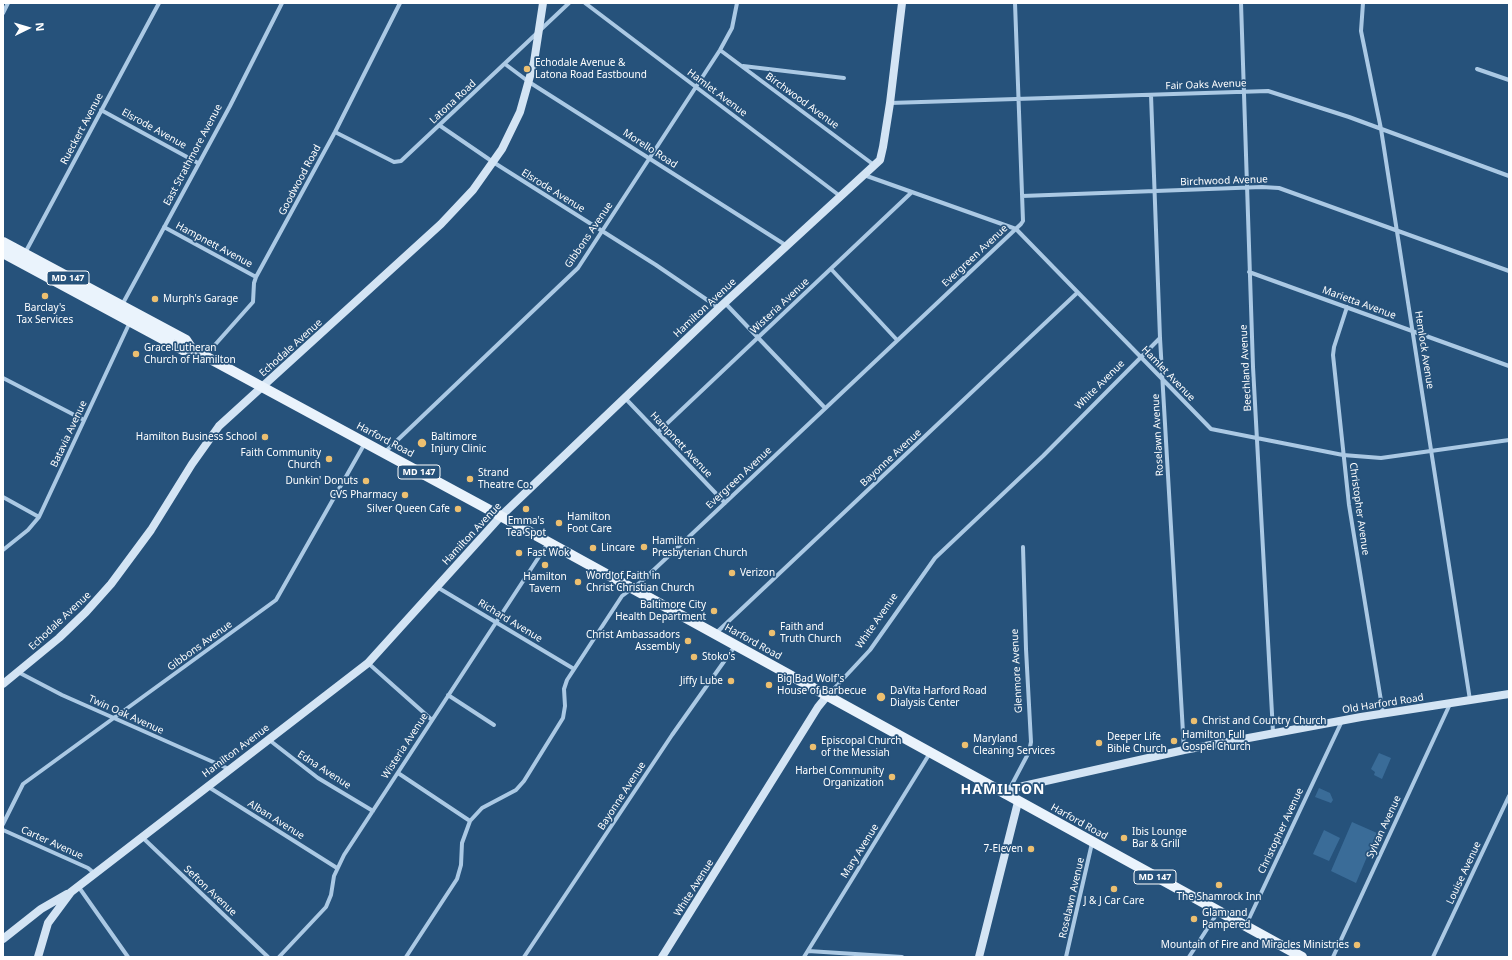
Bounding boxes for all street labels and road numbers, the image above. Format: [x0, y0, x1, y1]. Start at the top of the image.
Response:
street label: Hamlet Avenue [685, 67, 749, 119]
street label: Birchwood Avenue [763, 70, 841, 132]
street label: Latona Road [427, 78, 479, 126]
street label: Fair Oaks Avenue [1165, 78, 1247, 92]
street label: Rueckert Avenue [58, 91, 106, 167]
street label: East Strathmore Avenue [161, 102, 225, 208]
street label: Elsrode Avenue [119, 106, 189, 152]
street label: Morello Road [621, 127, 679, 171]
street label: Goodwood Road [276, 143, 324, 217]
street label: Elsrode Avenue [519, 167, 587, 215]
street label: Birchwood Avenue [1180, 173, 1268, 189]
street label: Gibbons Avenue [563, 200, 615, 270]
street label: Hampnett Avenue [174, 220, 254, 270]
street label: Evergreen Avenue [940, 222, 1010, 290]
road number: MD 147 [47, 271, 89, 285]
street label: Hamilton Avenue [671, 276, 739, 340]
street label: Wisteria Avenue [748, 276, 812, 336]
street label: Marietta Avenue [1321, 284, 1397, 322]
street label: Hemlock Avenue [1412, 310, 1436, 390]
street label: Echodale Avenue [257, 317, 325, 379]
street label: Beechland Avenue [1238, 324, 1254, 412]
street label: Hamlet Avenue [1139, 344, 1197, 404]
street label: White Avenue [1073, 358, 1127, 412]
street label: Roselawn Avenue [1150, 393, 1166, 477]
street label: Batavia Avenue [48, 399, 90, 469]
street label: Hampnett Avenue [648, 410, 714, 480]
street label: Harford Road [354, 420, 416, 460]
street label: Bayonne Avenue [858, 427, 924, 489]
street label: Evergreen Avenue [704, 444, 774, 512]
street label: Christopher Avenue [1347, 462, 1371, 556]
road number: MD 147 [398, 465, 440, 479]
street label: Hamilton Avenue [440, 500, 504, 568]
street label: Echodale Avenue [27, 589, 93, 653]
street label: White Avenue [853, 591, 901, 651]
street label: Richard Avenue [476, 597, 544, 645]
street label: Gibbons Avenue [165, 619, 235, 673]
street label: Harford Road [722, 621, 784, 663]
street label: Glenmore Avenue [1009, 629, 1025, 713]
street label: Old Harford Road [1341, 692, 1425, 716]
street label: Twin Oak Avenue [87, 693, 165, 737]
street label: Wisteria Avenue [379, 711, 431, 781]
street label: Hamilton Avenue [200, 722, 272, 780]
street label: Edna Avenue [295, 748, 353, 792]
street label: Bayonne Avenue [595, 760, 649, 832]
street label: Christopher Avenue [1256, 786, 1306, 876]
street label: Sylvan Avenue [1364, 794, 1404, 860]
street label: Alban Avenue [245, 798, 307, 842]
street label: Harford Road [1048, 801, 1110, 843]
street label: Mary Avenue [839, 822, 881, 880]
street label: Carter Avenue [19, 824, 85, 862]
street label: Louise Avenue [1444, 840, 1484, 906]
street label: Roselawn Avenue [1057, 856, 1087, 940]
street label: White Avenue [672, 857, 716, 919]
street label: Sefton Avenue [181, 863, 239, 919]
road number: MD 147 [1134, 870, 1176, 884]

